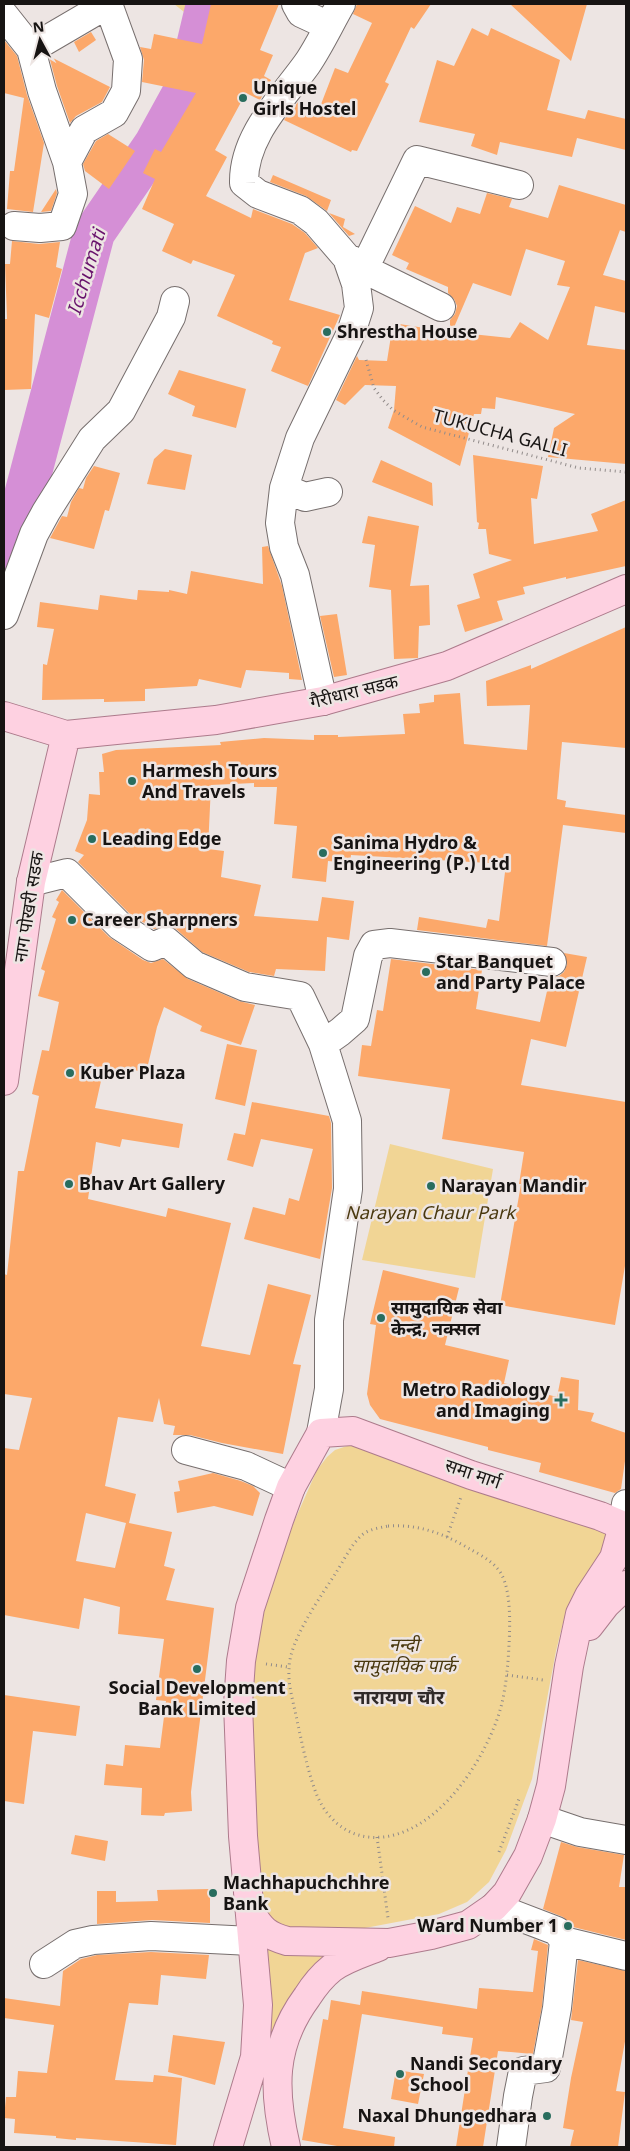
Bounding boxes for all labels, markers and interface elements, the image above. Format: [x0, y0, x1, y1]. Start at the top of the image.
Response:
north arrow [15, 15, 65, 65]
text: N [32, 18, 45, 39]
place label: Unique Girls Hostel [253, 78, 356, 122]
marker: Unique Girls Hostel [237, 92, 249, 104]
water label: Icchumati [64, 225, 114, 319]
place label: Shrestha House [337, 322, 477, 345]
marker: Shrestha House [321, 326, 333, 338]
street label: TUKUCHA GALLI [430, 405, 569, 463]
street label: गैरीधारा सडक [308, 670, 402, 716]
place label: Harmesh Tours And Travels [142, 761, 277, 805]
marker: Harmesh Tours And Travels [126, 775, 138, 787]
place label: Leading Edge [102, 829, 222, 852]
marker: Leading Edge [86, 833, 98, 845]
place label: Sanima Hydro & Engineering (P.) Ltd [333, 833, 510, 877]
marker: Sanima Hydro & Engineering (P.) Ltd [317, 847, 329, 859]
street label: नाग पोखरी सडक [10, 849, 51, 964]
place label: Career Sharpners [82, 910, 238, 933]
marker: Career Sharpners [66, 914, 78, 926]
place label: Star Banquet and Party Palace [436, 952, 585, 996]
marker: Star Banquet and Party Palace [420, 966, 432, 978]
place label: Kuber Plaza [80, 1063, 185, 1086]
marker: Kuber Plaza [64, 1067, 76, 1079]
place label: Bhav Art Gallery [79, 1174, 226, 1197]
place label: Narayan Mandir [441, 1176, 586, 1199]
marker: Bhav Art Gallery [63, 1178, 75, 1190]
marker: Narayan Mandir [425, 1180, 437, 1192]
park label: Narayan Chaur Park [345, 1203, 517, 1226]
place label: सामुदायिक सेवा केन्द्र, नक्सल [391, 1298, 503, 1342]
marker: सामुदायिक सेवा केन्द्र, नक्सल [375, 1312, 387, 1324]
place label: Metro Radiology and Imaging [402, 1380, 551, 1424]
marker: Metro Radiology and Imaging [554, 1393, 568, 1407]
street label: समा मार्ग [441, 1454, 505, 1496]
park label: नन्दी सामुदायिक पार्क [352, 1634, 459, 1679]
marker: Social Development Bank Limited [191, 1663, 203, 1675]
place label: Social Development Bank Limited [108, 1678, 286, 1722]
district label: नारायण चौर [354, 1687, 445, 1712]
place label: Machhapuchchhre Bank [223, 1873, 389, 1917]
marker: Machhapuchchhre Bank [207, 1887, 219, 1899]
place label: Ward Number 1 [417, 1916, 558, 1939]
marker: Ward Number 1 [562, 1920, 574, 1932]
place label: Nandi Secondary School [410, 2054, 563, 2098]
marker: Nandi Secondary School [394, 2068, 406, 2080]
place label: Naxal Dhungedhara [358, 2106, 537, 2129]
marker: Naxal Dhungedhara [541, 2110, 553, 2122]

